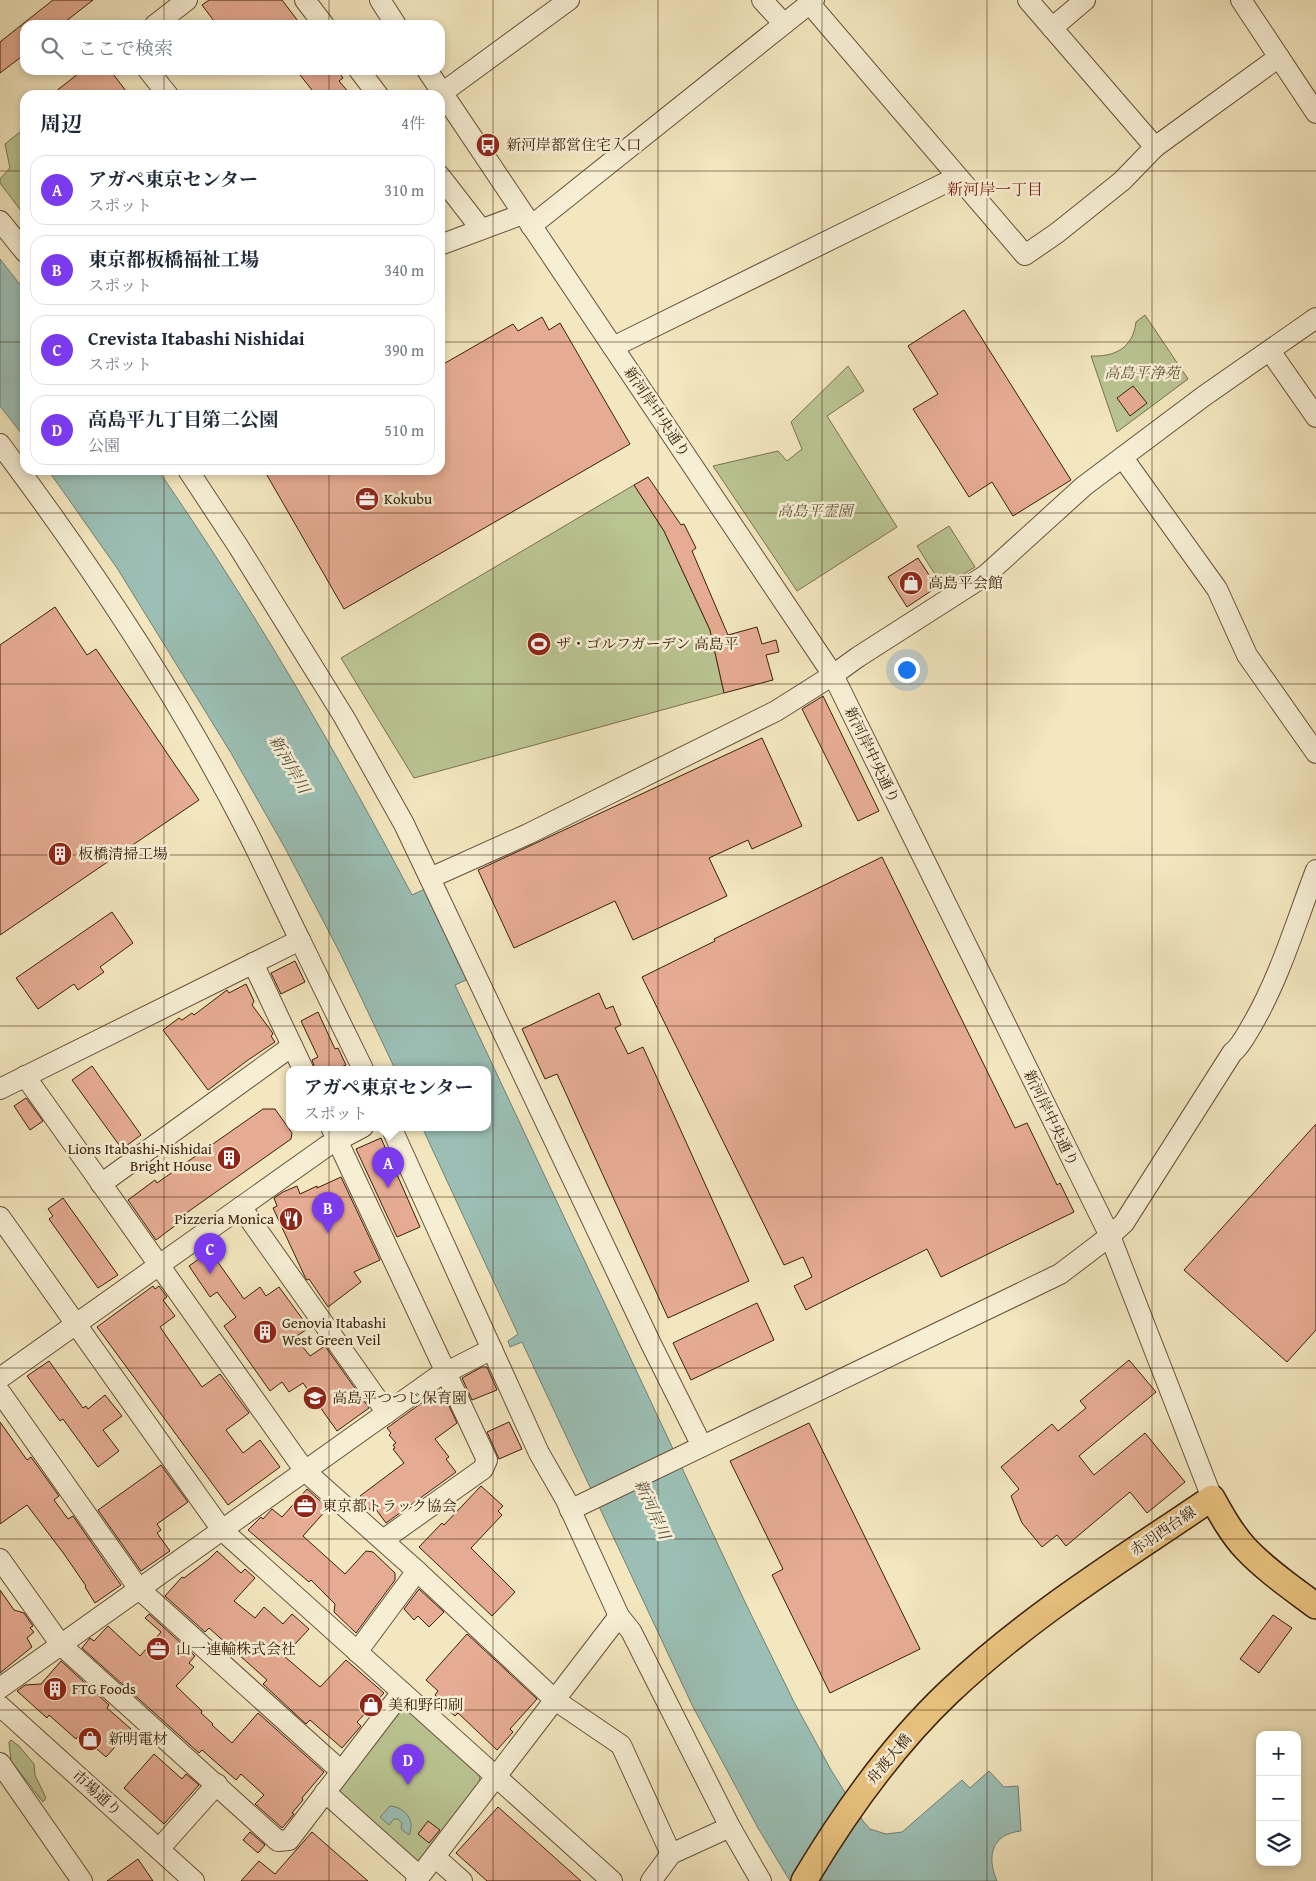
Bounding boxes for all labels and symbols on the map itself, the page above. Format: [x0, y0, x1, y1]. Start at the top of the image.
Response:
bus stop icon: 新河岸都営住宅入口 [475, 132, 501, 158]
place label: 新河岸都営住宅入口 [506, 134, 641, 155]
district label: 新河岸一丁目 [947, 177, 1043, 201]
street label: 新河岸中央通り [619, 362, 695, 461]
park label: 高島平浄苑 [1104, 362, 1181, 383]
office icon: Kokubu [354, 486, 380, 512]
place label: Kokubu [384, 488, 433, 509]
park label: 高島平霊園 [777, 500, 855, 521]
shop icon: 高島平会館 [898, 570, 924, 596]
place label: 高島平会館 [928, 572, 1003, 593]
sports icon: ザ・ゴルフガーデン 高島平 [526, 631, 552, 657]
place label: ザ・ゴルフガーデン 高島平 [556, 633, 739, 654]
your location [894, 657, 920, 683]
street label: 新河岸中央通り [840, 703, 905, 807]
water label: 新河岸川 [264, 730, 317, 799]
building icon: 板橋清掃工場 [47, 841, 73, 867]
place label: 板橋清掃工場 [78, 843, 168, 864]
street label: 新河岸中央通り [1019, 1066, 1084, 1170]
place label: Lions Itabashi-Nishidai Bright House [68, 1138, 212, 1176]
building icon: Lions Itabashi-Nishidai Bright House [216, 1145, 242, 1171]
pin: A [372, 1147, 404, 1188]
pin: B [312, 1192, 344, 1233]
restaurant icon: Pizzeria Monica [278, 1206, 304, 1232]
place label: Pizzeria Monica [174, 1208, 274, 1229]
pin: C [194, 1233, 226, 1274]
place label: Genovia Itabashi West Green Veil [282, 1312, 386, 1350]
building icon: Genovia Itabashi West Green Veil [252, 1319, 278, 1345]
school or university icon: 高島平つつじ保育園 [302, 1385, 328, 1411]
place label: 高島平つつじ保育園 [332, 1387, 467, 1408]
water label: 新河岸川 [629, 1475, 678, 1545]
office icon: 東京都トラック協会 [292, 1493, 318, 1519]
place label: 東京都トラック協会 [322, 1495, 457, 1516]
street label: 赤羽西台線 [1126, 1501, 1200, 1560]
office icon: 山一連輸株式会社 [145, 1636, 171, 1662]
place label: 山一連輸株式会社 [176, 1638, 296, 1659]
building icon: FTG Foods [42, 1676, 68, 1702]
place label: FTG Foods [72, 1678, 136, 1699]
shop icon: 美和野印刷 [358, 1692, 384, 1718]
place label: 美和野印刷 [388, 1694, 463, 1715]
shop icon: 新明電材 [77, 1726, 103, 1752]
place label: 新明電材 [108, 1728, 168, 1749]
street label: 舟渡大橋 [861, 1729, 916, 1788]
pin: D [392, 1744, 424, 1785]
street label: 市場通り [68, 1765, 127, 1821]

